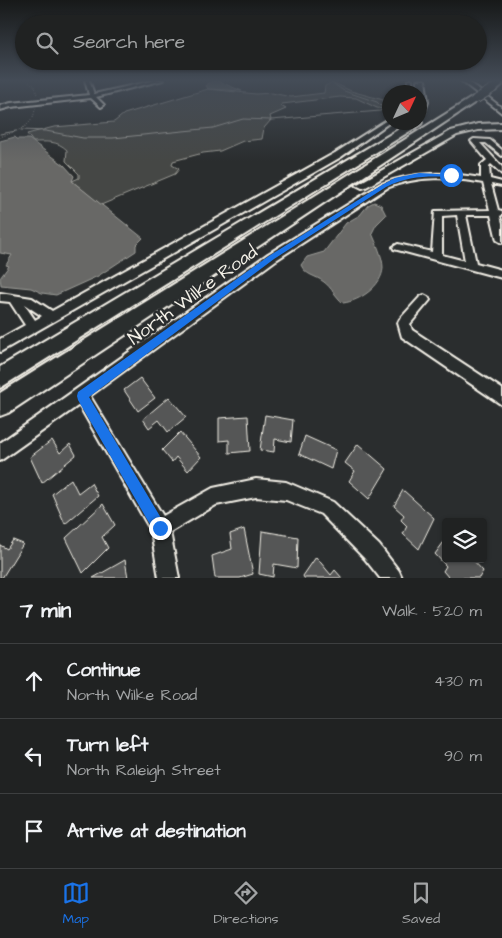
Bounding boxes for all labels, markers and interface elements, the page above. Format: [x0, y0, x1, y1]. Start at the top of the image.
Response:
search box [15, 15, 487, 70]
icon: search [33, 29, 61, 57]
text: Search here [73, 29, 185, 56]
north arrow [382, 85, 427, 130]
route start [440, 164, 463, 187]
street label: North Wilke Road [122, 239, 264, 352]
route end [149, 517, 172, 540]
map controls [442, 518, 487, 563]
button: layers [442, 518, 487, 563]
text: 7 min [20, 596, 71, 625]
text: Walk · 520 m [382, 600, 482, 622]
text: Continue [67, 657, 141, 684]
icon: ahead [20, 667, 48, 695]
text: 430 m [434, 670, 482, 692]
text: North Wilke Road [67, 684, 197, 706]
text: Turn left [67, 732, 148, 759]
icon: left [20, 742, 48, 770]
text: 90 m [444, 745, 482, 767]
text: North Raleigh Street [67, 759, 221, 781]
icon: arrive [20, 817, 48, 845]
text: Arrive at destination [67, 818, 246, 845]
tab: Map [62, 879, 90, 929]
tab: Directions [213, 879, 278, 929]
tab: Saved [402, 879, 440, 929]

